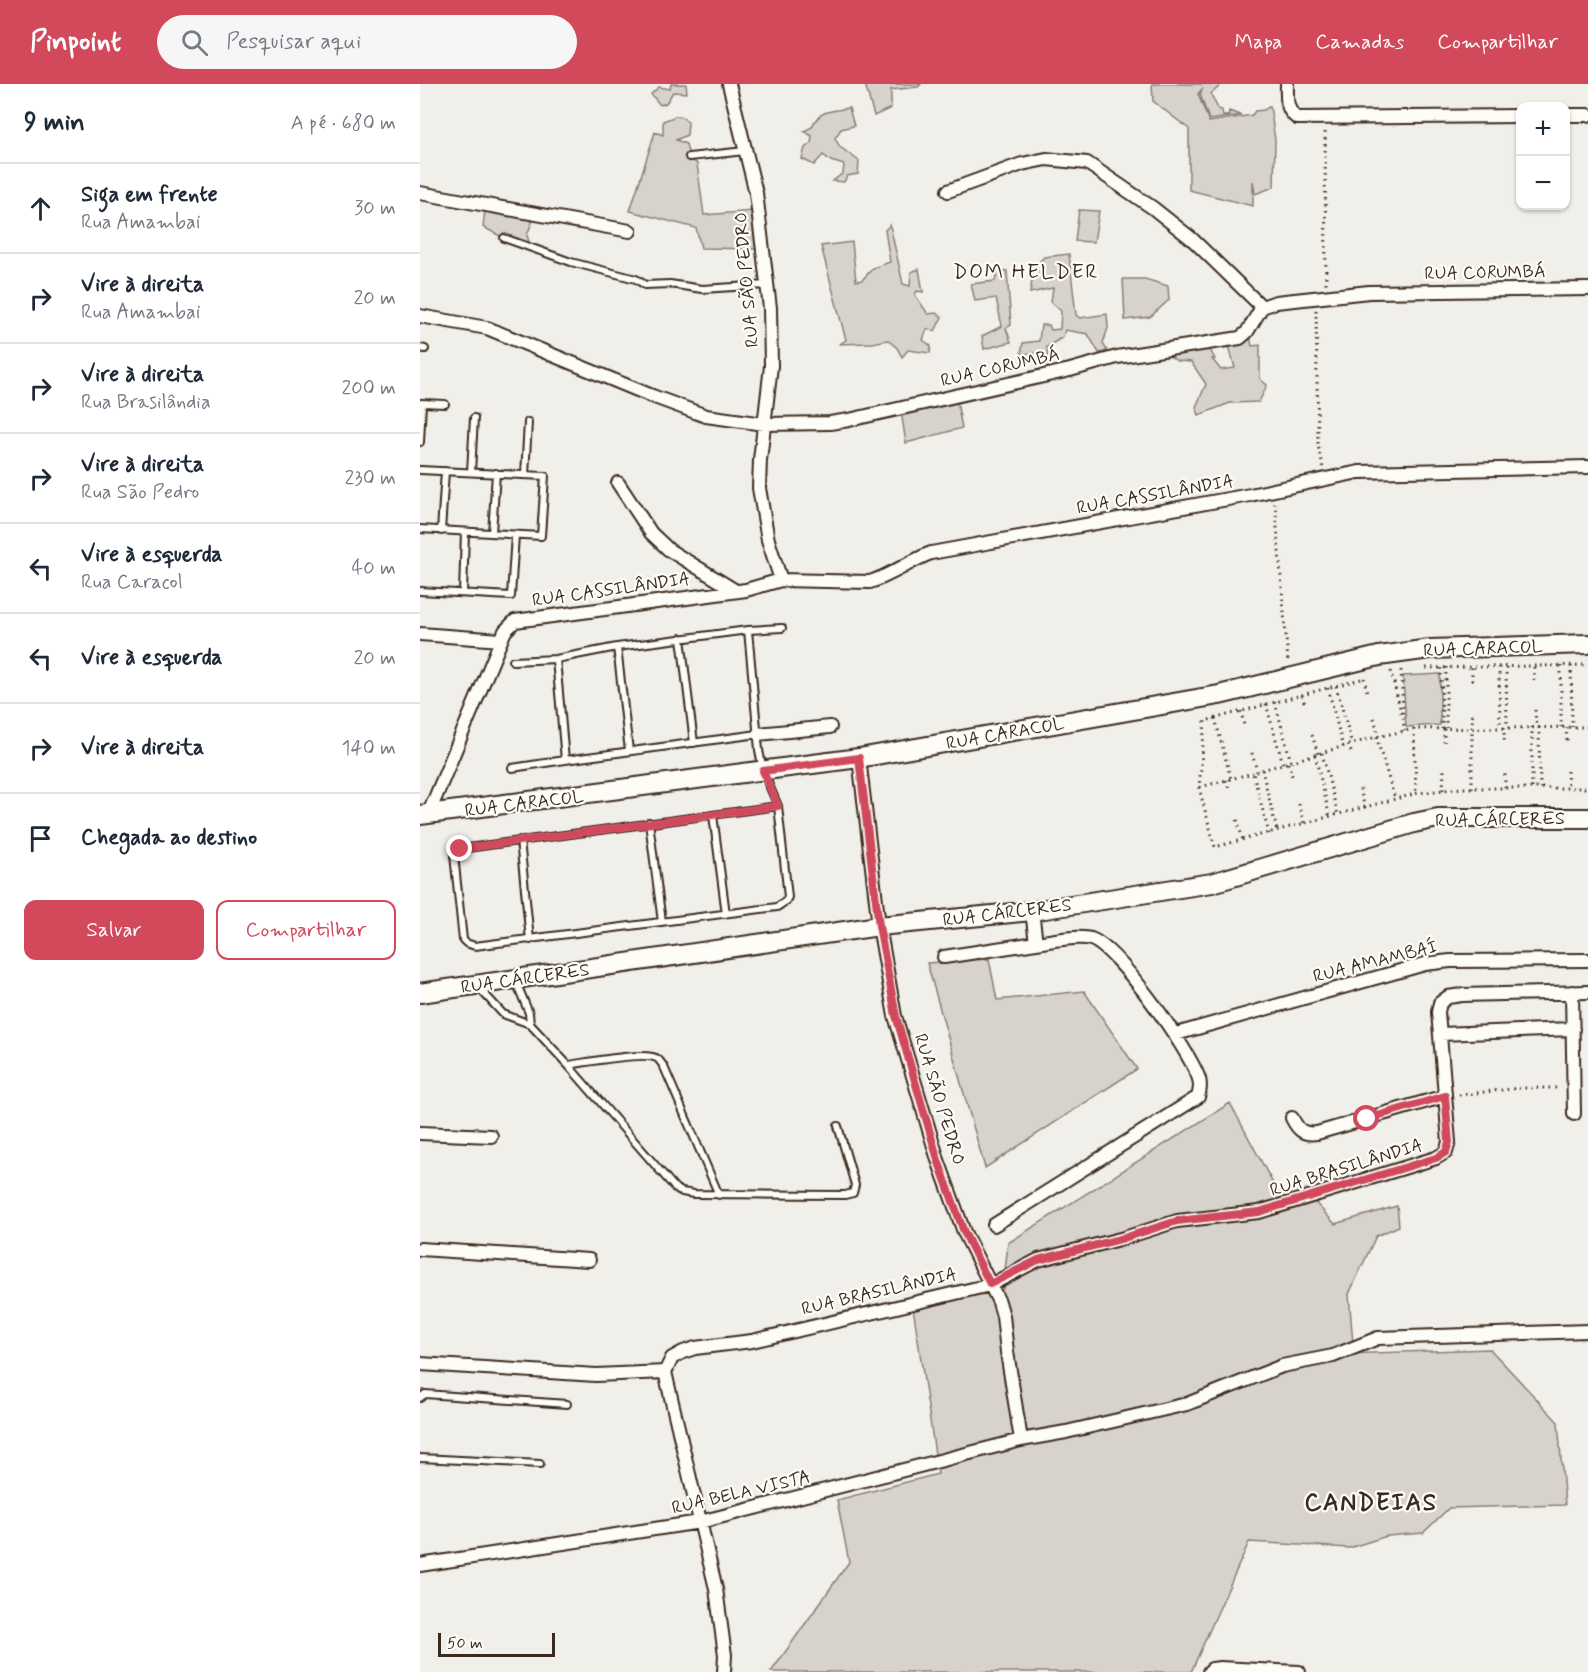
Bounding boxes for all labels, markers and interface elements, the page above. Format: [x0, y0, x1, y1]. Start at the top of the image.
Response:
search box [157, 15, 577, 69]
text: Pinpoint [30, 24, 121, 61]
icon: search [178, 26, 211, 59]
text: Pesquisar aqui [226, 28, 361, 56]
text: Mapa [1234, 28, 1282, 56]
text: Camadas [1315, 28, 1404, 56]
text: Compartilhar [1437, 28, 1558, 56]
map controls [1516, 102, 1570, 210]
button: + [1516, 102, 1570, 156]
text: 9 min [24, 106, 85, 140]
text: A pé · 680 m [291, 110, 396, 137]
button: − [1516, 156, 1570, 210]
text: Siga em frente [81, 181, 218, 209]
icon: ahead [24, 192, 57, 225]
text: 30 m [354, 195, 396, 222]
text: Rua Amambai [81, 209, 200, 236]
street label: RUA SÃO PEDRO [729, 211, 765, 349]
district label: DOM HELDER [953, 258, 1099, 286]
street label: RUA CORUMBÁ [1424, 260, 1546, 286]
text: Vire à direita [81, 271, 204, 299]
icon: right [24, 282, 57, 315]
text: 20 m [353, 285, 396, 312]
text: Rua Amambai [81, 299, 200, 326]
street label: RUA CORUMBÁ [938, 343, 1062, 393]
text: Vire à direita [81, 361, 204, 389]
icon: right [24, 372, 57, 405]
text: 200 m [341, 375, 396, 402]
text: Rua Brasilândia [81, 389, 211, 416]
text: Vire à direita [81, 451, 204, 479]
icon: right [24, 462, 57, 495]
text: 230 m [344, 465, 396, 492]
street label: RUA CASSILÂNDIA [1075, 469, 1236, 521]
text: Rua São Pedro [81, 479, 199, 506]
text: Vire à esquerda [81, 541, 222, 569]
icon: left [24, 552, 57, 585]
text: 40 m [352, 555, 396, 582]
street label: RUA CASSILÂNDIA [531, 567, 692, 613]
text: Rua Caracol [81, 569, 183, 596]
street label: RUA CARACOL [1423, 635, 1543, 663]
icon: left [24, 642, 57, 675]
text: Vire à esquerda [81, 644, 222, 672]
text: 20 m [353, 645, 396, 672]
street label: RUA CARACOL [944, 712, 1066, 756]
icon: right [24, 732, 57, 765]
text: Vire à direita [81, 734, 204, 762]
text: 140 m [342, 735, 396, 762]
street label: RUA CARACOL [463, 785, 585, 823]
street label: RUA CÁRCERES [1435, 807, 1565, 833]
icon: arrive [24, 822, 57, 855]
text: Chegada ao destino [81, 824, 257, 852]
route end [446, 835, 472, 861]
street label: RUA CÁRCERES [941, 893, 1073, 933]
button: Salvar [24, 900, 204, 960]
button: Compartilhar [216, 900, 396, 960]
street label: RUA AMAMBAÍ [1311, 935, 1440, 989]
street label: RUA CÁRCERES [459, 958, 591, 1000]
street label: RUA SÃO PEDRO [908, 1031, 970, 1168]
route start [1353, 1105, 1379, 1131]
street label: RUA BRASILÂNDIA [1267, 1133, 1426, 1203]
street label: RUA BRASILÂNDIA [799, 1262, 959, 1322]
street label: RUA BELA VISTA [670, 1465, 813, 1521]
district label: CANDEIAS [1305, 1488, 1437, 1519]
scale bar [438, 1630, 555, 1658]
text: 50 m [447, 1633, 483, 1654]

